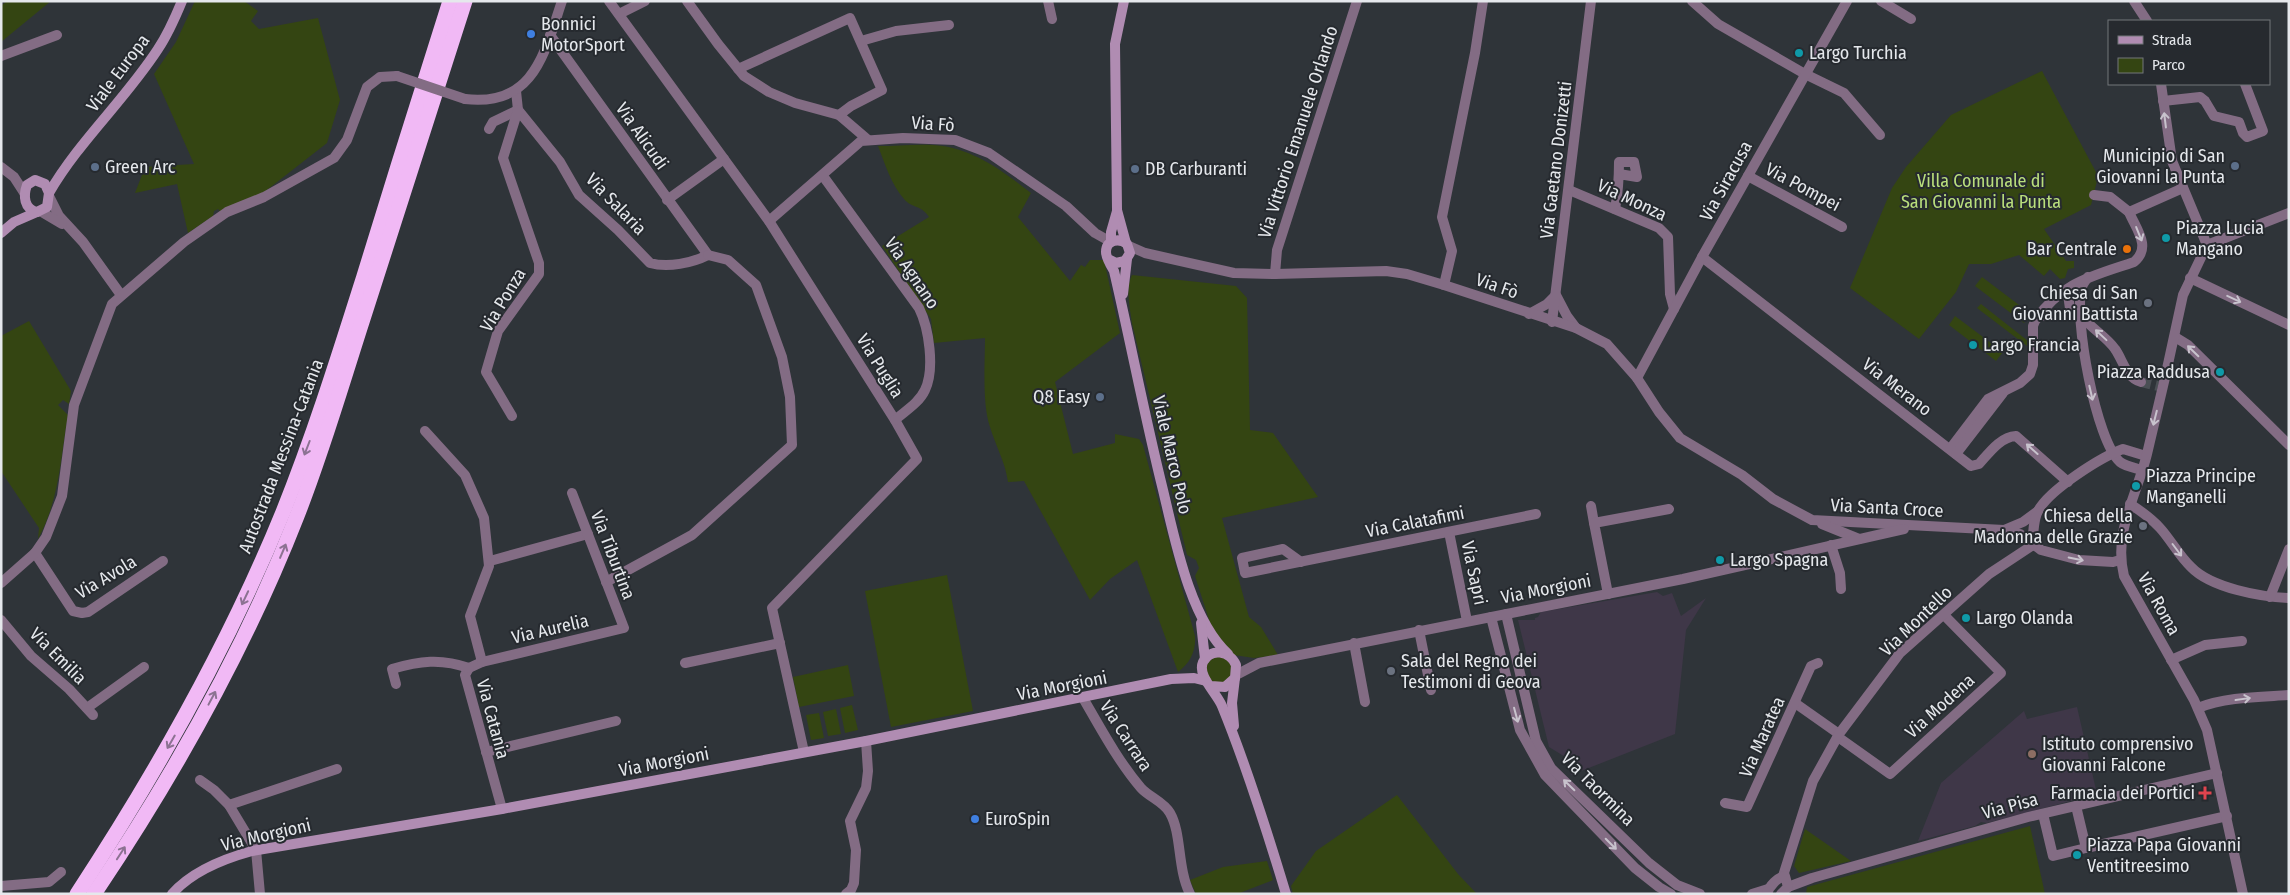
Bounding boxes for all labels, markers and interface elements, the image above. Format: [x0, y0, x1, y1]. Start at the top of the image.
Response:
place label: Bonnici MotorSport [541, 13, 625, 56]
legend [2108, 20, 2270, 85]
street label: Via Vittorio Emanuele Orlando [1253, 23, 1343, 241]
marker: Bonnici MotorSport [525, 28, 537, 40]
street label: Viale Europa [82, 30, 154, 116]
text: Strada [2152, 31, 2192, 49]
place label: Largo Turchia [1809, 42, 1907, 64]
marker: Largo Turchia [1793, 47, 1805, 59]
text: Parco [2152, 56, 2185, 74]
street label: Via Gaetano Donizetti [1535, 80, 1577, 240]
street label: Via Alicudi [611, 98, 673, 174]
street label: Via Fò [911, 112, 955, 136]
one-way arrow [2160, 112, 2170, 128]
street label: Via Siracusa [1695, 137, 1757, 225]
place label: Municipio di San Giovanni la Punta [2096, 145, 2225, 188]
place label: Green Arc [105, 156, 176, 178]
place label: DB Carburanti [1145, 158, 1247, 180]
street label: Via Pompei [1762, 158, 1844, 216]
marker: Municipio di San Giovanni la Punta [2229, 160, 2241, 172]
marker: Green Arc [89, 161, 101, 173]
marker: DB Carburanti [1129, 163, 1141, 175]
street label: Via Salaria [581, 169, 651, 240]
park label: Villa Comunale di San Giovanni la Punta [1901, 170, 2061, 213]
street label: Via Monza [1594, 174, 1670, 226]
place label: Piazza Lucia Mangano [2176, 217, 2264, 260]
one-way arrow [2135, 227, 2144, 242]
marker: Piazza Lucia Mangano [2160, 232, 2172, 244]
street label: Via Agnano [880, 233, 944, 313]
place label: Bar Centrale [2027, 238, 2117, 260]
marker: Bar Centrale [2121, 243, 2133, 255]
street label: Via Ponza [475, 264, 531, 336]
street label: Via Fò [1473, 269, 1521, 303]
place label: Chiesa di San Giovanni Battista [2012, 282, 2138, 325]
one-way arrow [2226, 294, 2241, 304]
marker: Chiesa di San Giovanni Battista [2142, 297, 2154, 309]
one-way arrow [2094, 329, 2107, 341]
street label: Via Puglia [852, 330, 908, 402]
place label: Largo Francia [1983, 334, 2080, 356]
marker: Largo Francia [1967, 339, 1979, 351]
one-way arrow [2187, 345, 2199, 357]
street label: Via Merano [1858, 353, 1936, 421]
street label: Autostrada Messina-Catania [234, 356, 328, 556]
place label: Piazza Raddusa [2097, 361, 2210, 383]
marker: Piazza Raddusa [2214, 366, 2226, 378]
one-way arrow [2087, 384, 2097, 400]
place label: Q8 Easy [1033, 386, 1090, 408]
marker: Q8 Easy [1094, 391, 1106, 403]
street label: Viale Marco Polo [1148, 394, 1196, 516]
one-way arrow [2150, 410, 2159, 426]
one-way arrow [302, 440, 311, 455]
one-way arrow [2026, 443, 2039, 455]
place label: Piazza Principe Manganelli [2146, 465, 2256, 508]
marker: Piazza Principe Manganelli [2130, 480, 2142, 492]
street label: Via Santa Croce [1830, 494, 1944, 522]
street label: Via Calatafimi [1364, 502, 1466, 542]
place label: Chiesa della Madonna delle Grazie [1974, 505, 2133, 548]
street label: Via Tiburtina [586, 507, 640, 603]
marker: Chiesa della Madonna delle Grazie [2137, 520, 2149, 532]
street label: Via Sapri [1456, 539, 1492, 607]
one-way arrow [2172, 543, 2182, 557]
one-way arrow [278, 544, 288, 559]
place label: Largo Spagna [1730, 549, 1828, 571]
street label: Via Avola [72, 550, 141, 604]
marker: Largo Spagna [1714, 554, 1726, 566]
one-way arrow [2067, 554, 2083, 564]
street label: Via Morgioni [1499, 569, 1593, 609]
street label: Via Roma [2133, 569, 2185, 639]
street label: Via Montello [1875, 581, 1957, 661]
one-way arrow [240, 590, 250, 605]
place label: Largo Olanda [1976, 607, 2073, 629]
street label: Via Aurelia [509, 609, 591, 649]
marker: Largo Olanda [1960, 612, 1972, 624]
street label: Via Emilia [25, 623, 91, 689]
place label: Sala del Regno dei Testimoni di Geova [1401, 650, 1541, 693]
marker: Sala del Regno dei Testimoni di Geova [1385, 665, 1397, 677]
street label: Via Morgioni [1015, 666, 1109, 706]
street label: Via Modena [1901, 669, 1979, 743]
street label: Via Catania [472, 677, 514, 762]
one-way arrow [208, 691, 217, 706]
street label: Via Maratea [1734, 693, 1790, 781]
one-way arrow [2235, 694, 2251, 704]
street label: Via Carrara [1095, 697, 1157, 776]
one-way arrow [1512, 706, 1521, 722]
place label: Istituto comprensivo Giovanni Falcone [2042, 733, 2193, 776]
one-way arrow [166, 735, 176, 749]
street label: Via Morgioni [617, 742, 711, 782]
street label: Via Taormina [1556, 747, 1640, 831]
marker: Istituto comprensivo Giovanni Falcone [2026, 748, 2038, 760]
one-way arrow [1563, 779, 1575, 792]
place label: Farmacia dei Portici [2051, 782, 2195, 804]
marker: Farmacia dei Portici [2199, 787, 2211, 799]
street label: Via Pisa [1980, 788, 2041, 824]
place label: EuroSpin [985, 808, 1050, 830]
marker: EuroSpin [969, 813, 981, 825]
street label: Via Morgioni [219, 814, 313, 856]
place label: Piazza Papa Giovanni Ventitreesimo [2087, 834, 2241, 877]
one-way arrow [1605, 838, 1617, 850]
one-way arrow [116, 847, 126, 861]
marker: Piazza Papa Giovanni Ventitreesimo [2071, 849, 2083, 861]

